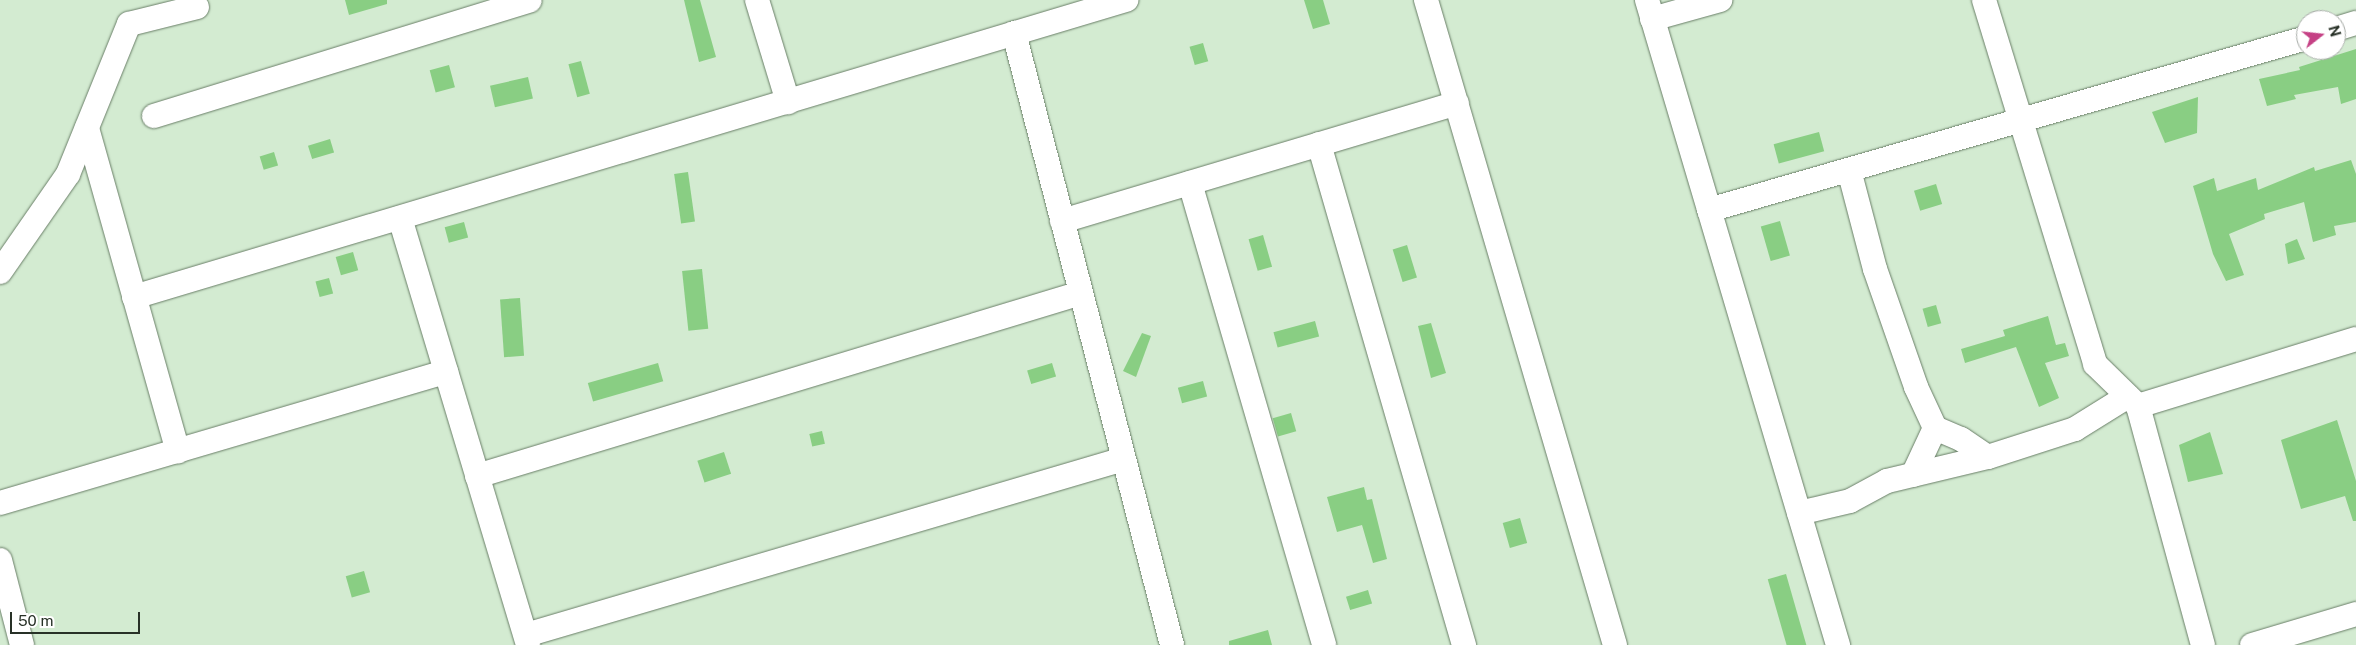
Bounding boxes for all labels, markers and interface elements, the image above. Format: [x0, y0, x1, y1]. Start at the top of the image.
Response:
north arrow [2296, 10, 2346, 60]
text: N [2325, 24, 2344, 39]
scale bar [12, 602, 142, 634]
text: 50 m [18, 612, 53, 629]

